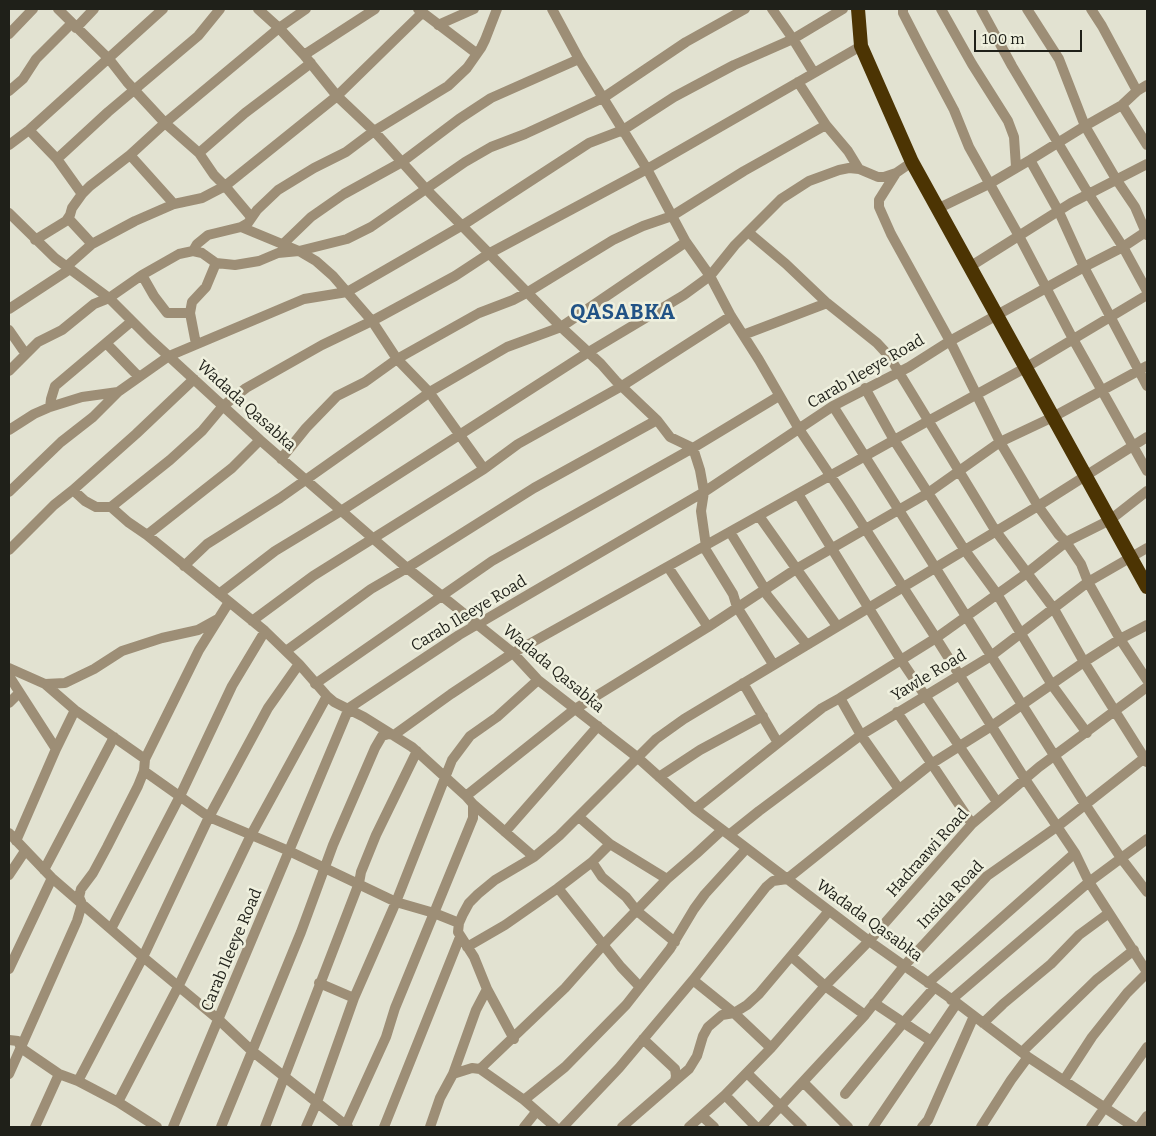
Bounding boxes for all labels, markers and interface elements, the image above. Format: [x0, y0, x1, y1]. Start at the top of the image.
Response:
scale bar [976, 20, 1084, 52]
text: 100 m [982, 30, 1025, 48]
district label: QASABKA [569, 300, 677, 326]
street label: Carab Ileeye Road [804, 331, 928, 413]
street label: Wadada Qasabka [193, 357, 299, 455]
street label: Carab Ileeye Road [408, 572, 530, 656]
street label: Wadada Qasabka [498, 621, 608, 717]
street label: Yawle Road [888, 646, 970, 706]
street label: Hadraawi Road [883, 805, 973, 901]
street label: Insida Road [914, 857, 988, 933]
street label: Wadada Qasabka [812, 876, 926, 966]
street label: Carab Ileeye Road [197, 886, 267, 1014]

